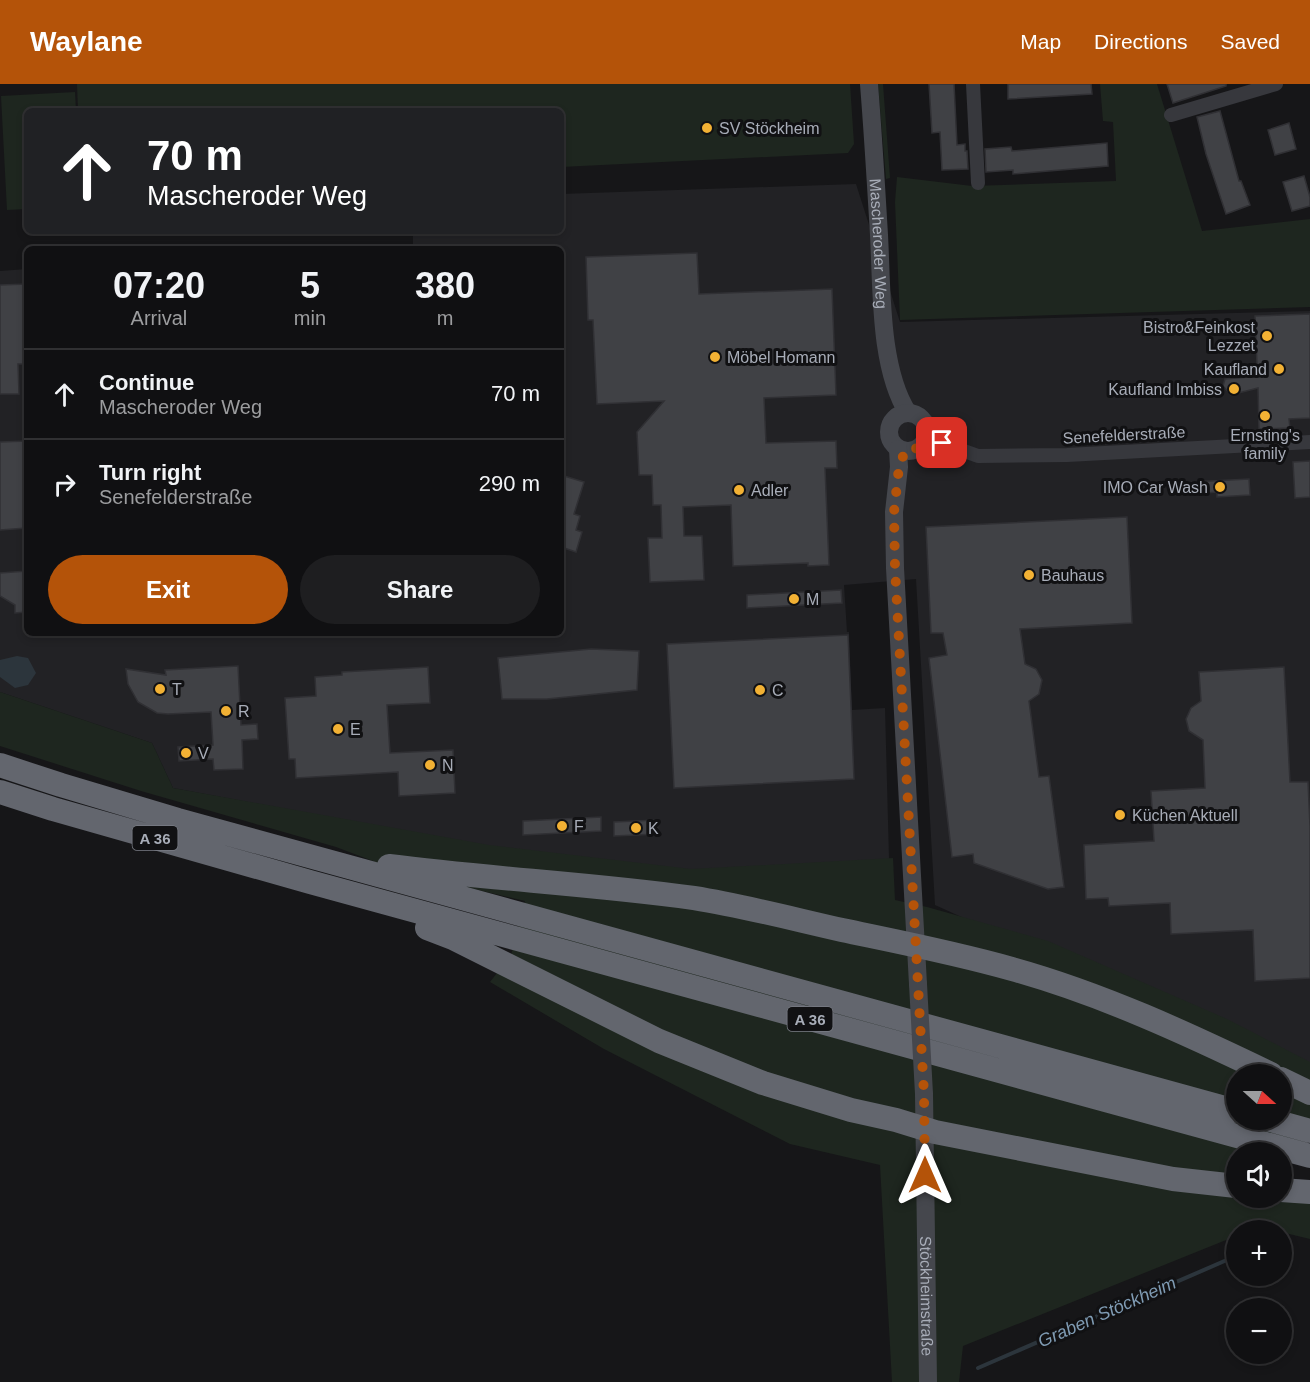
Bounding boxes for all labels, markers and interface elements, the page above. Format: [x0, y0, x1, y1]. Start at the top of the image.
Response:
text: Waylane [30, 26, 143, 57]
text: Map [1020, 30, 1061, 53]
text: Directions [1094, 30, 1187, 53]
text: Saved [1220, 30, 1280, 53]
place label: SV Stöckheim [719, 120, 819, 137]
marker: SV Stöckheim [700, 121, 714, 135]
icon: ahead [48, 132, 126, 210]
text: 70 m [147, 132, 243, 179]
street label: Mascheroder Weg [867, 178, 891, 309]
text: Mascheroder Weg [147, 181, 367, 211]
text: 07:20 [113, 265, 205, 306]
text: 5 [300, 265, 320, 306]
text: 380 [415, 265, 475, 306]
text: Arrival [131, 307, 187, 329]
text: min [294, 307, 326, 329]
text: m [437, 307, 453, 329]
place label: Bistro&Feinkost Lezzet [1143, 319, 1256, 354]
marker: Bistro&Feinkost Lezzet [1260, 329, 1274, 343]
place label: Möbel Homann [727, 349, 836, 366]
marker: Möbel Homann [708, 350, 722, 364]
place label: Kaufland [1204, 361, 1267, 378]
marker: Kaufland [1272, 362, 1286, 376]
text: Continue [99, 370, 194, 395]
icon: ahead [48, 378, 81, 411]
text: 70 m [491, 381, 540, 406]
place label: Kaufland Imbiss [1108, 381, 1222, 398]
marker: Kaufland Imbiss [1227, 382, 1241, 396]
text: Mascheroder Weg [99, 396, 262, 418]
marker: Ernsting's family [1258, 409, 1272, 423]
pin [916, 417, 967, 468]
street label: Senefelderstraße [1062, 423, 1186, 447]
icon: arrive [925, 426, 958, 459]
place label: Ernsting's family [1230, 427, 1300, 462]
text: Turn right [99, 460, 201, 485]
icon: right [48, 468, 81, 501]
text: 290 m [479, 471, 540, 496]
place label: IMO Car Wash [1103, 479, 1208, 496]
marker: IMO Car Wash [1213, 480, 1227, 494]
place label: Adler [751, 482, 789, 499]
marker: Adler [732, 483, 746, 497]
text: Senefelderstraße [99, 486, 252, 508]
button: Exit [48, 555, 288, 624]
button: Share [300, 555, 540, 624]
place label: Bauhaus [1041, 567, 1104, 584]
marker: Bauhaus [1022, 568, 1036, 582]
place label: M [806, 591, 819, 608]
marker: M [787, 592, 801, 606]
place label: T [172, 681, 182, 698]
marker: T [153, 682, 167, 696]
place label: C [772, 682, 784, 699]
marker: C [753, 683, 767, 697]
place label: R [238, 703, 250, 720]
marker: R [219, 704, 233, 718]
place label: E [350, 721, 361, 738]
marker: E [331, 722, 345, 736]
place label: V [198, 745, 209, 762]
marker: V [179, 746, 193, 760]
place label: N [442, 757, 454, 774]
marker: N [423, 758, 437, 772]
place label: Küchen Aktuell [1132, 807, 1238, 824]
marker: Küchen Aktuell [1113, 808, 1127, 822]
place label: F [574, 818, 584, 835]
marker: F [555, 819, 569, 833]
place label: K [648, 820, 659, 837]
marker: K [629, 821, 643, 835]
road number: A 36 [132, 826, 178, 850]
road number: A 36 [788, 1007, 832, 1031]
north arrow [1226, 1064, 1292, 1130]
map controls [1226, 1064, 1292, 1364]
button: sound [1226, 1142, 1292, 1208]
position arrow [893, 1143, 957, 1207]
button: + [1226, 1220, 1292, 1286]
street label: Stöckheimstraße [917, 1236, 936, 1356]
water label: Graben Stöckheim [1035, 1273, 1179, 1351]
button: − [1226, 1298, 1292, 1364]

